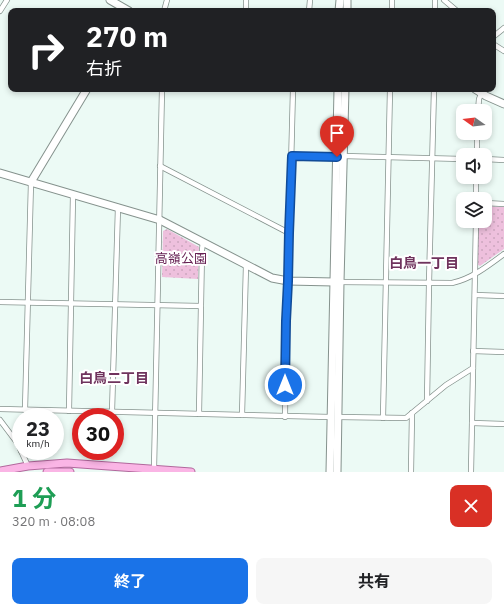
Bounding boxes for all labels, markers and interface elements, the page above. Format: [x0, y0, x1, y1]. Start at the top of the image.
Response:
text: 270 m [86, 18, 168, 55]
icon: right [20, 24, 72, 76]
text: 右折 [86, 57, 122, 80]
north arrow [456, 104, 492, 140]
map controls [456, 104, 492, 228]
pin [320, 116, 354, 157]
icon: arrive [326, 122, 348, 144]
button: sound [456, 148, 492, 184]
button: layers [456, 192, 492, 228]
park label: 高嶺公園 [155, 250, 207, 267]
district label: 白鳥一丁目 [389, 254, 459, 272]
position arrow [264, 364, 306, 406]
district label: 白鳥二丁目 [79, 369, 149, 387]
speed limit sign: 30 [72, 408, 124, 460]
text: 23 [26, 415, 50, 442]
text: km/h [26, 437, 50, 450]
text: 1 分 [12, 482, 56, 514]
button: close [450, 485, 492, 527]
text: 320 m · 08:08 [12, 513, 95, 530]
button: 終了 [12, 558, 248, 604]
button: 共有 [256, 558, 492, 604]

